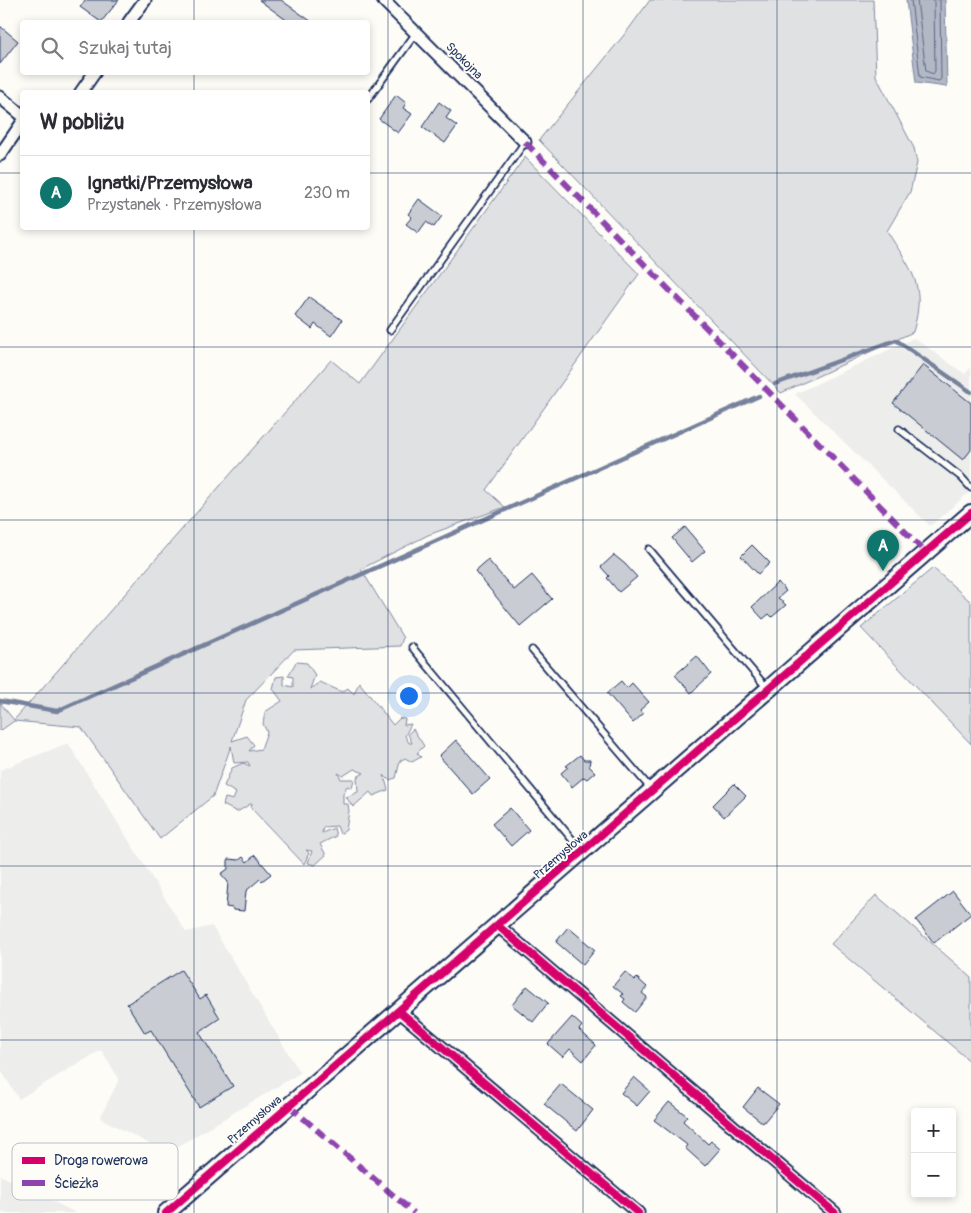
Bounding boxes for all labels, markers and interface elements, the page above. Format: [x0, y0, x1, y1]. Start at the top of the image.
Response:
search box [20, 20, 370, 75]
icon: search [38, 34, 66, 62]
text: Szukaj tutaj [78, 36, 172, 60]
street label: Spokojna [443, 40, 486, 83]
text: W pobliżu [40, 109, 124, 136]
text: Ignatki/Przemysłowa [87, 171, 253, 195]
text: A [51, 183, 61, 203]
text: 230 m [304, 183, 350, 203]
text: Przystanek · Przemysłowa [87, 195, 262, 215]
pin: A [867, 530, 899, 571]
your location [396, 683, 422, 709]
street label: Przemysłowa [531, 827, 591, 883]
street label: Przemysłowa [225, 1092, 285, 1148]
map controls [911, 1108, 956, 1198]
button: + [911, 1108, 956, 1153]
legend [12, 1143, 178, 1200]
text: Droga rowerowa [54, 1152, 148, 1169]
button: − [911, 1153, 956, 1198]
text: Ścieżka [54, 1174, 98, 1192]

